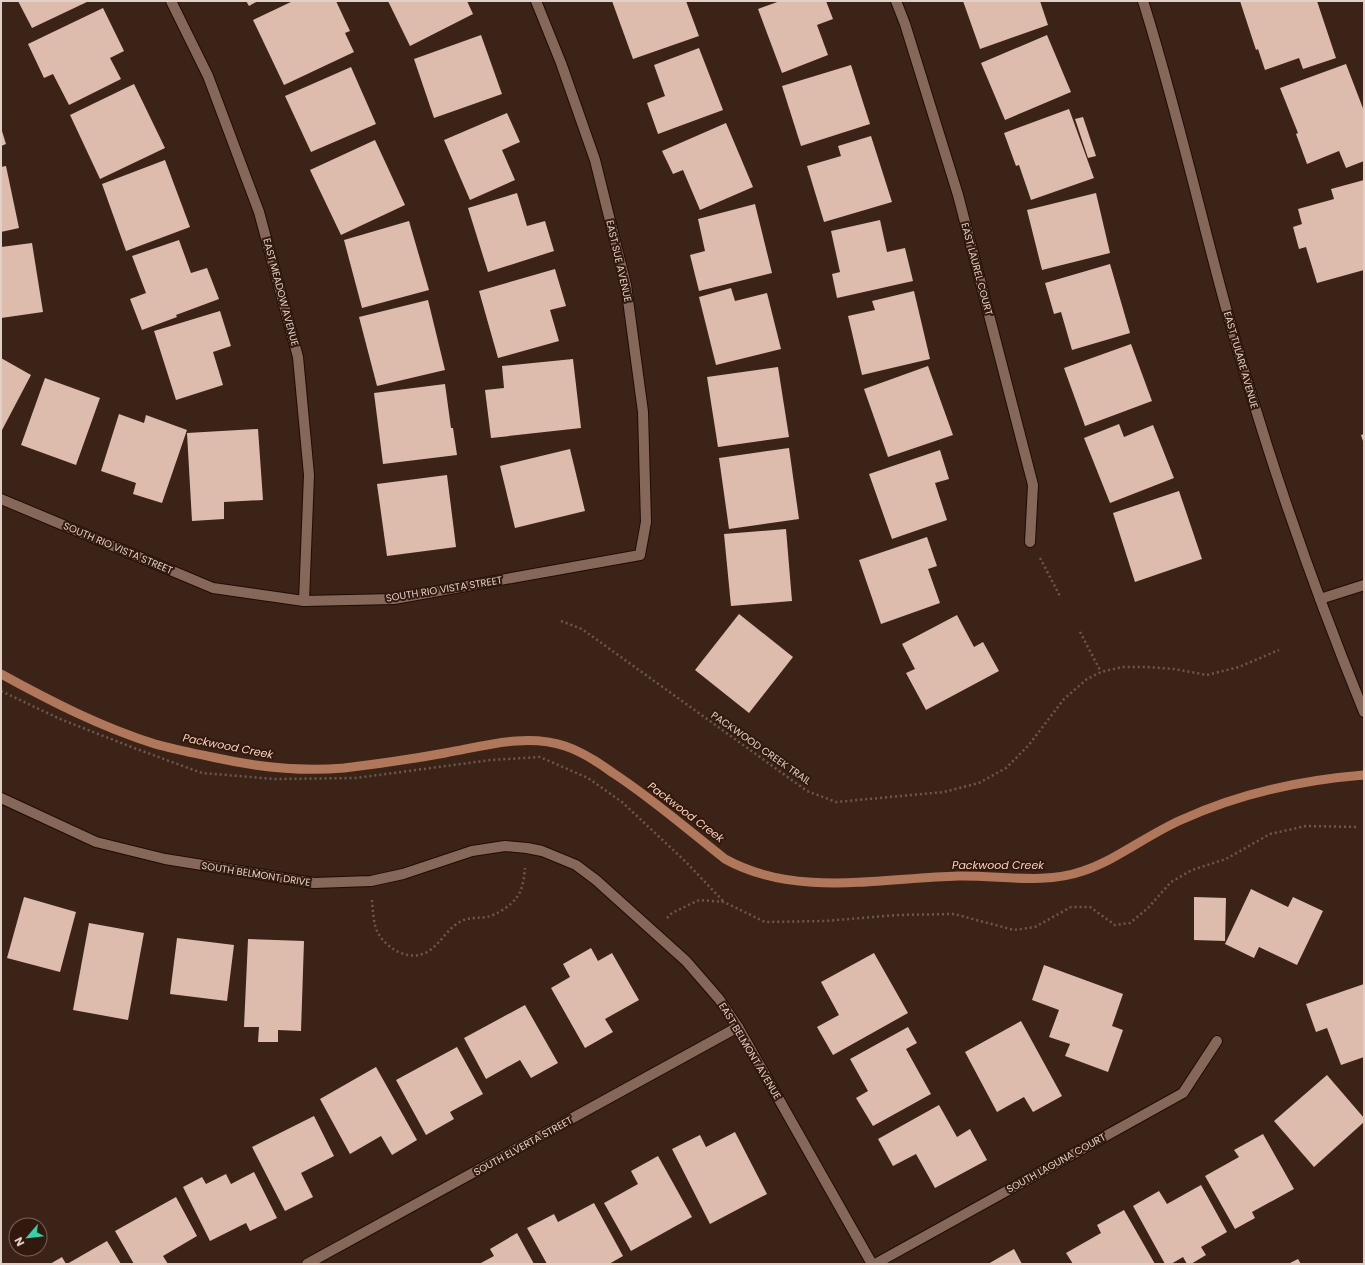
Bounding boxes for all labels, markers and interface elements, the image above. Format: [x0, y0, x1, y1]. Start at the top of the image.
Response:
street label: EAST SUE AVENUE [602, 218, 636, 304]
street label: EAST LAUREL COURT [957, 221, 997, 318]
street label: EAST MEADOW AVENUE [259, 236, 303, 348]
street label: EAST TULARE AVENUE [1220, 310, 1262, 410]
street label: SOUTH RIO VISTA STREET [61, 518, 176, 578]
street label: SOUTH RIO VISTA STREET [385, 572, 504, 606]
street label: PACKWOOD CREEK TRAIL [708, 708, 815, 789]
water label: Packwood Creek [181, 729, 276, 763]
water label: Packwood Creek [644, 778, 729, 847]
water label: Packwood Creek [952, 857, 1045, 873]
street label: SOUTH BELMONT DRIVE [200, 858, 312, 890]
street label: EAST BELMONT AVENUE [715, 1000, 785, 1102]
street label: SOUTH ELVERTA STREET [471, 1112, 576, 1179]
street label: SOUTH LAGUNA COURT [1004, 1129, 1109, 1197]
north arrow [8, 1217, 48, 1257]
text: N [10, 1234, 28, 1249]

